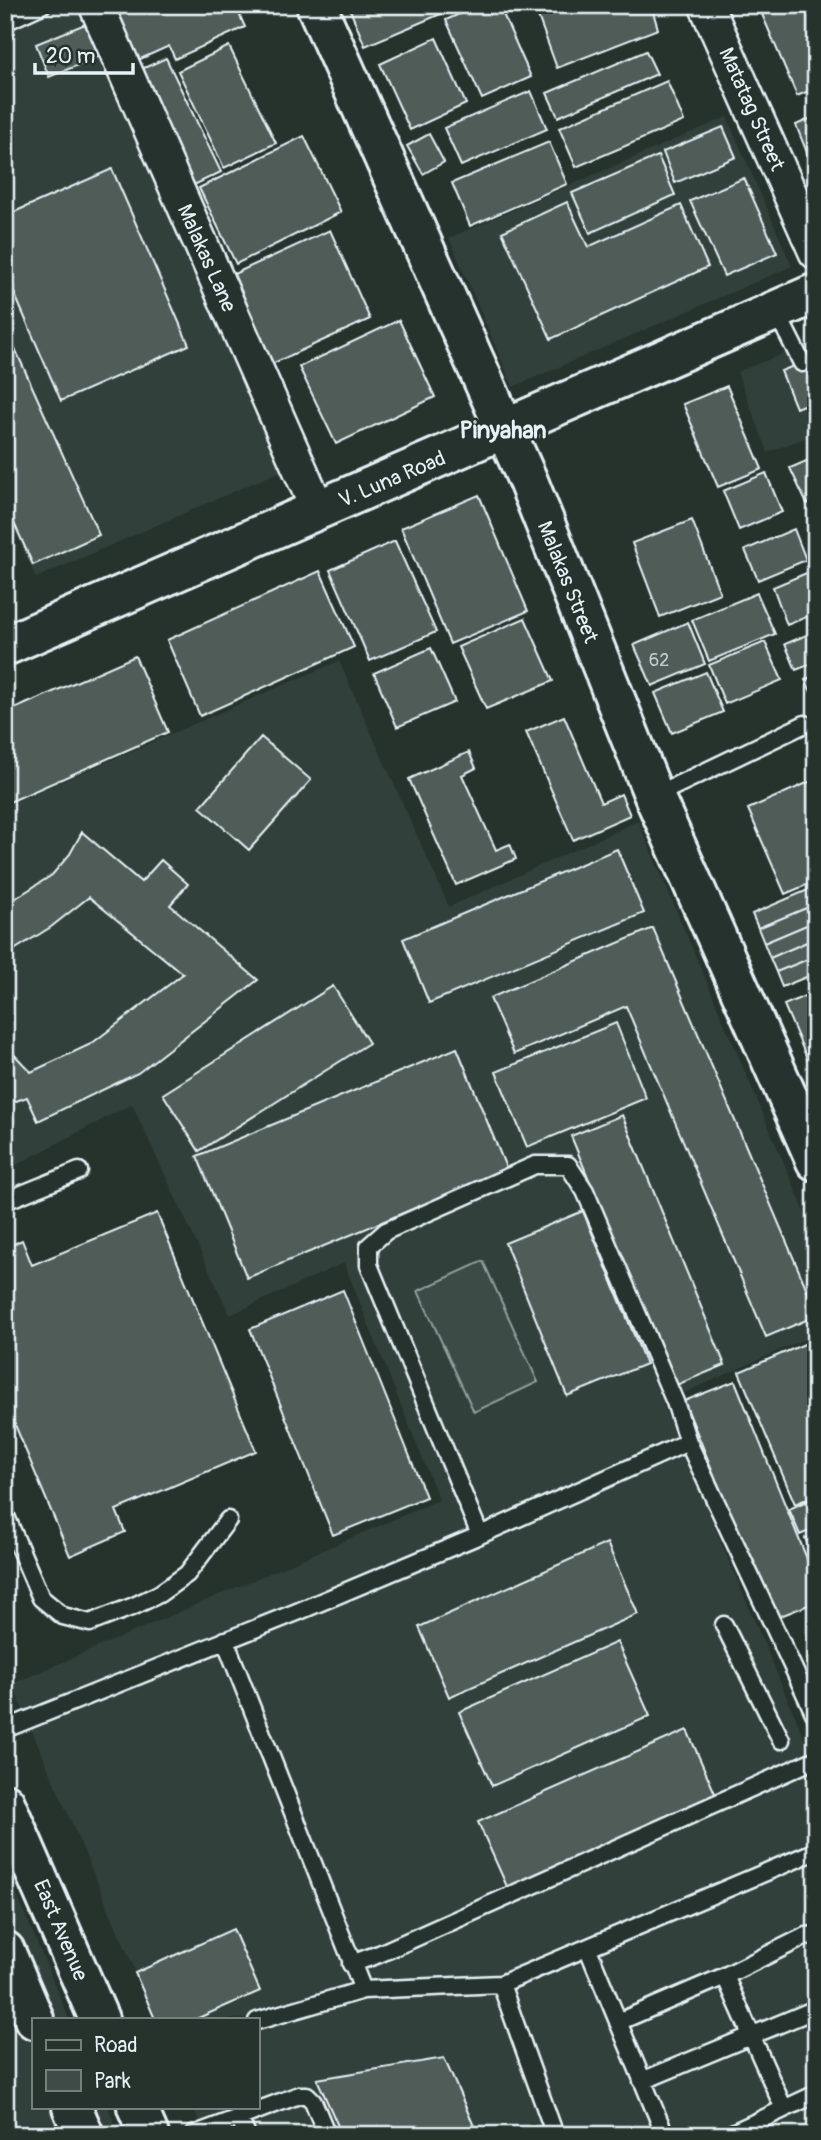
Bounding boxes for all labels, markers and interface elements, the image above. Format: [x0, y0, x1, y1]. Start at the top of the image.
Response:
scale bar [35, 32, 133, 76]
text: 20 m [46, 43, 95, 70]
street label: Matatag Street [712, 43, 791, 176]
street label: Malakas Lane [171, 200, 243, 317]
district label: Pinyahan [459, 416, 547, 445]
street label: V. Luna Road [335, 445, 450, 514]
street label: Malakas Street [531, 517, 604, 648]
house number: 62 [649, 649, 669, 672]
street label: East Avenue [27, 1875, 94, 1986]
legend [32, 2018, 259, 2108]
text: Road [94, 2032, 138, 2059]
text: Park [94, 2068, 131, 2095]

